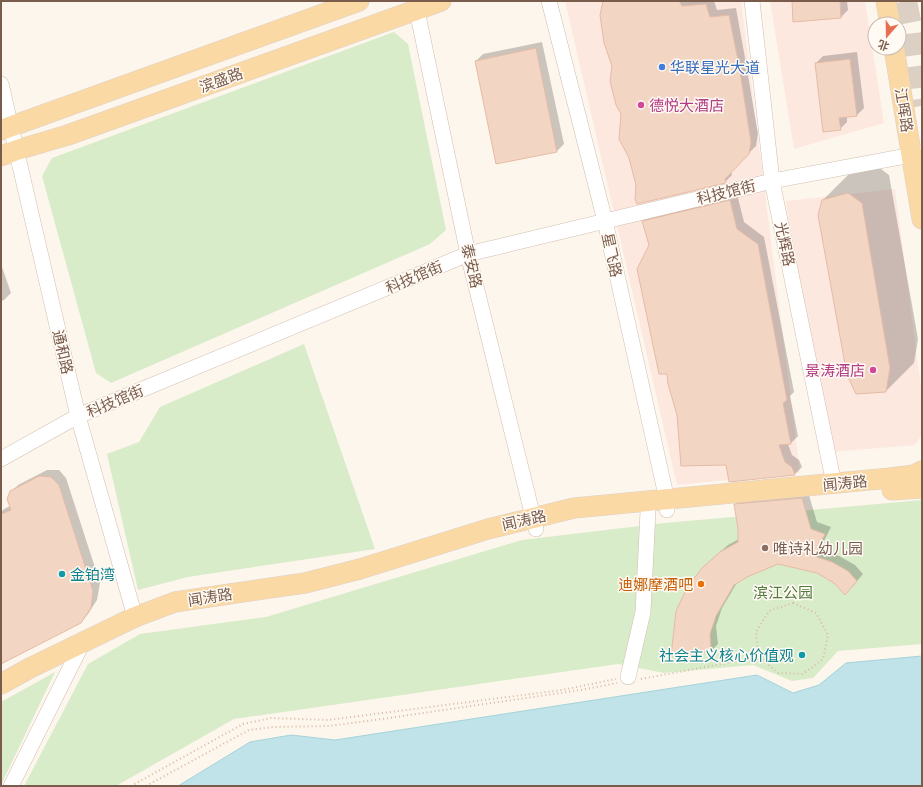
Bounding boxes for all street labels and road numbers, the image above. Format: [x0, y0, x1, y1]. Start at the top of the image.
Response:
street label: 滨盛路 [197, 63, 245, 97]
street label: 江晖路 [891, 86, 917, 134]
street label: 科技馆街 [695, 176, 757, 208]
street label: 光辉路 [771, 220, 799, 268]
street label: 星飞路 [598, 231, 626, 279]
street label: 泰安路 [458, 242, 486, 290]
street label: 科技馆街 [383, 257, 445, 297]
street label: 通和路 [49, 328, 77, 376]
street label: 科技馆街 [84, 381, 146, 421]
street label: 闻涛路 [822, 471, 868, 495]
street label: 闻涛路 [500, 506, 548, 534]
street label: 闻涛路 [186, 584, 234, 610]

